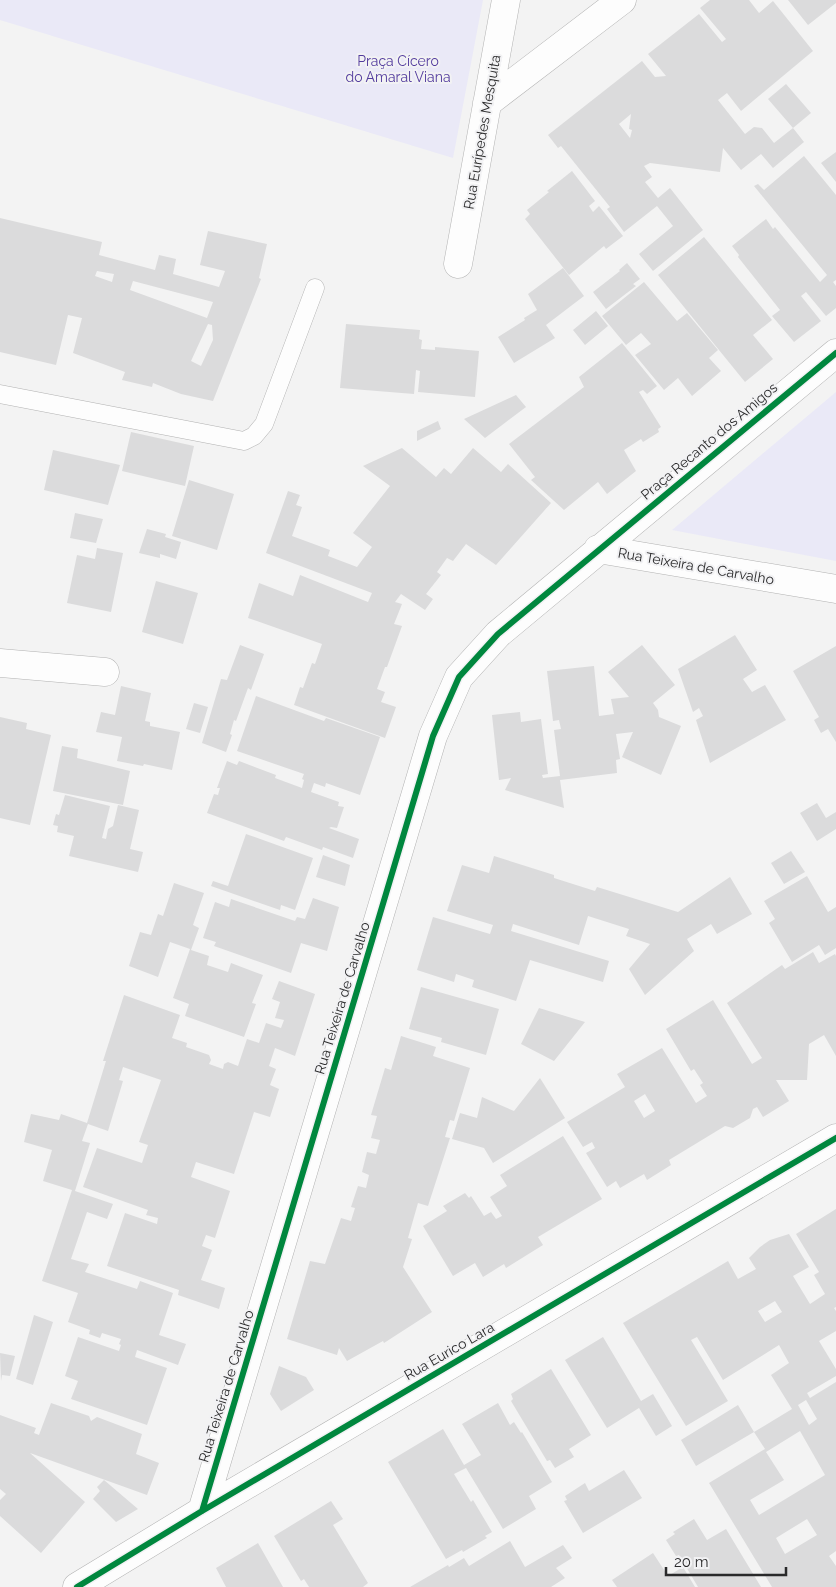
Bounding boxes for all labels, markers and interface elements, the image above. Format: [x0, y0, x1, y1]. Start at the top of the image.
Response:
park label: Praça Cícero do Amaral Viana [345, 53, 451, 85]
street label: Rua Eurípedes Mesquita [461, 53, 503, 211]
street label: Praça Recanto dos Amigos [638, 379, 781, 503]
street label: Rua Teixeira de Carvalho [617, 544, 775, 588]
street label: Rua Teixeira de Carvalho [311, 920, 373, 1076]
street label: Rua Teixeira de Carvalho [195, 1308, 257, 1464]
street label: Rua Eurico Lara [401, 1319, 497, 1383]
scale bar [666, 1544, 786, 1576]
text: 20 m [674, 1553, 709, 1571]

